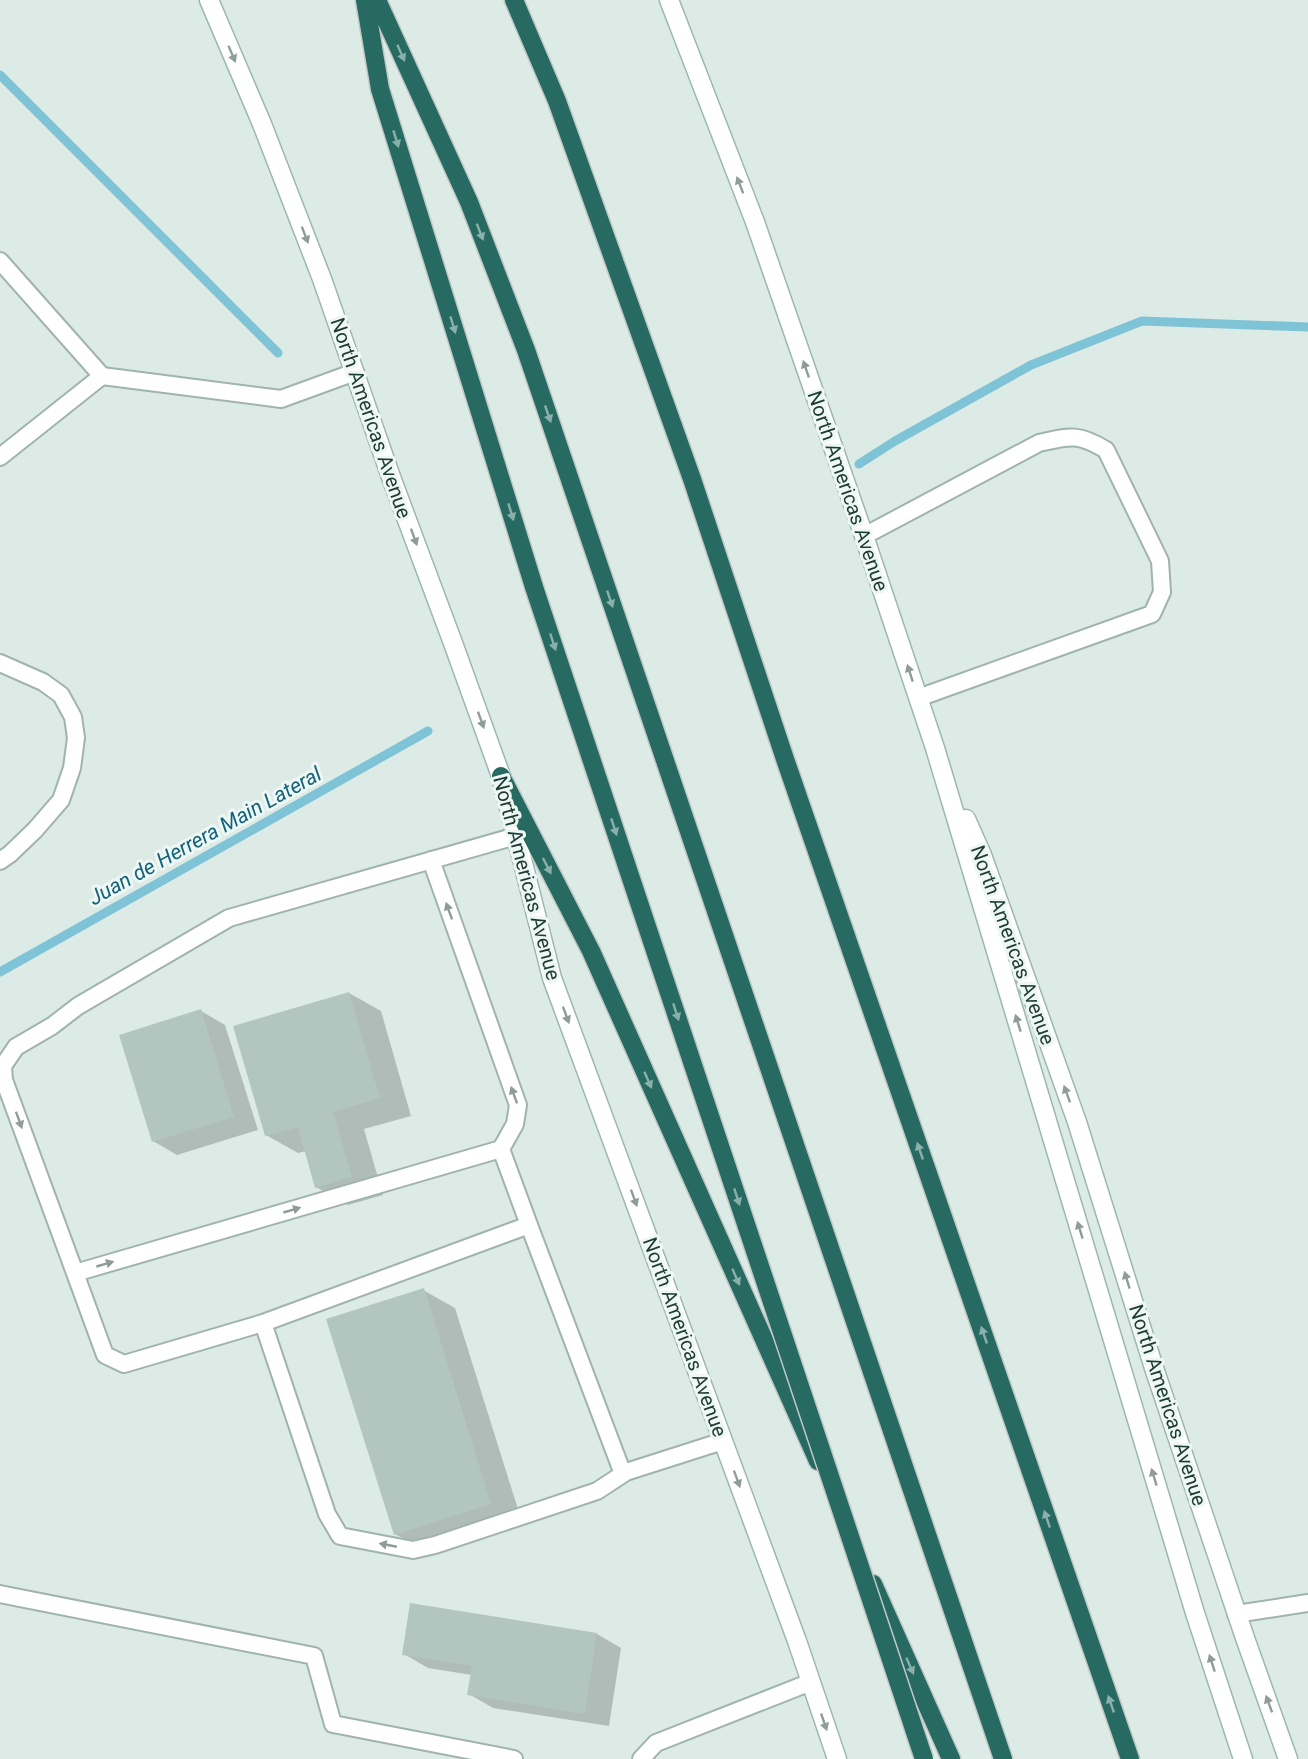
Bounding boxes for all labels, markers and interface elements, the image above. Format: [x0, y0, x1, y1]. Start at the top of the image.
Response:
one-way arrow [228, 45, 237, 63]
one-way arrow [397, 45, 406, 62]
one-way arrow [391, 130, 401, 148]
one-way arrow [735, 176, 745, 194]
one-way arrow [476, 223, 486, 241]
one-way arrow [300, 226, 310, 244]
street label: North Americas Avenue [325, 315, 417, 521]
one-way arrow [449, 316, 458, 334]
one-way arrow [800, 360, 810, 378]
street label: North Americas Avenue [802, 388, 894, 594]
one-way arrow [543, 406, 553, 424]
one-way arrow [507, 503, 516, 521]
one-way arrow [409, 528, 419, 546]
one-way arrow [606, 590, 616, 608]
one-way arrow [548, 633, 558, 651]
one-way arrow [905, 664, 914, 682]
one-way arrow [476, 711, 486, 729]
water label: Juan de Herrera Main Lateral [85, 761, 326, 910]
street label: North Americas Avenue [488, 773, 566, 983]
one-way arrow [610, 818, 619, 836]
street label: North Americas Avenue [966, 842, 1060, 1048]
one-way arrow [541, 857, 551, 875]
one-way arrow [443, 902, 453, 920]
one-way arrow [671, 1003, 681, 1021]
one-way arrow [562, 1006, 571, 1024]
one-way arrow [1013, 1014, 1022, 1032]
one-way arrow [644, 1071, 653, 1089]
one-way arrow [1062, 1085, 1072, 1103]
one-way arrow [508, 1086, 518, 1104]
one-way arrow [14, 1111, 24, 1129]
one-way arrow [915, 1142, 925, 1160]
one-way arrow [733, 1188, 742, 1206]
one-way arrow [629, 1189, 639, 1207]
one-way arrow [284, 1205, 302, 1214]
one-way arrow [1075, 1221, 1084, 1239]
street label: North Americas Avenue [638, 1234, 732, 1440]
one-way arrow [96, 1259, 114, 1268]
one-way arrow [731, 1269, 741, 1287]
one-way arrow [1122, 1271, 1131, 1289]
street label: North Americas Avenue [1124, 1301, 1212, 1509]
one-way arrow [978, 1326, 988, 1344]
one-way arrow [1149, 1468, 1158, 1486]
one-way arrow [733, 1471, 743, 1489]
one-way arrow [1042, 1510, 1052, 1528]
one-way arrow [378, 1540, 397, 1549]
one-way arrow [1207, 1654, 1216, 1672]
one-way arrow [905, 1658, 914, 1675]
one-way arrow [1105, 1695, 1115, 1713]
one-way arrow [1263, 1695, 1273, 1713]
one-way arrow [820, 1713, 830, 1731]

